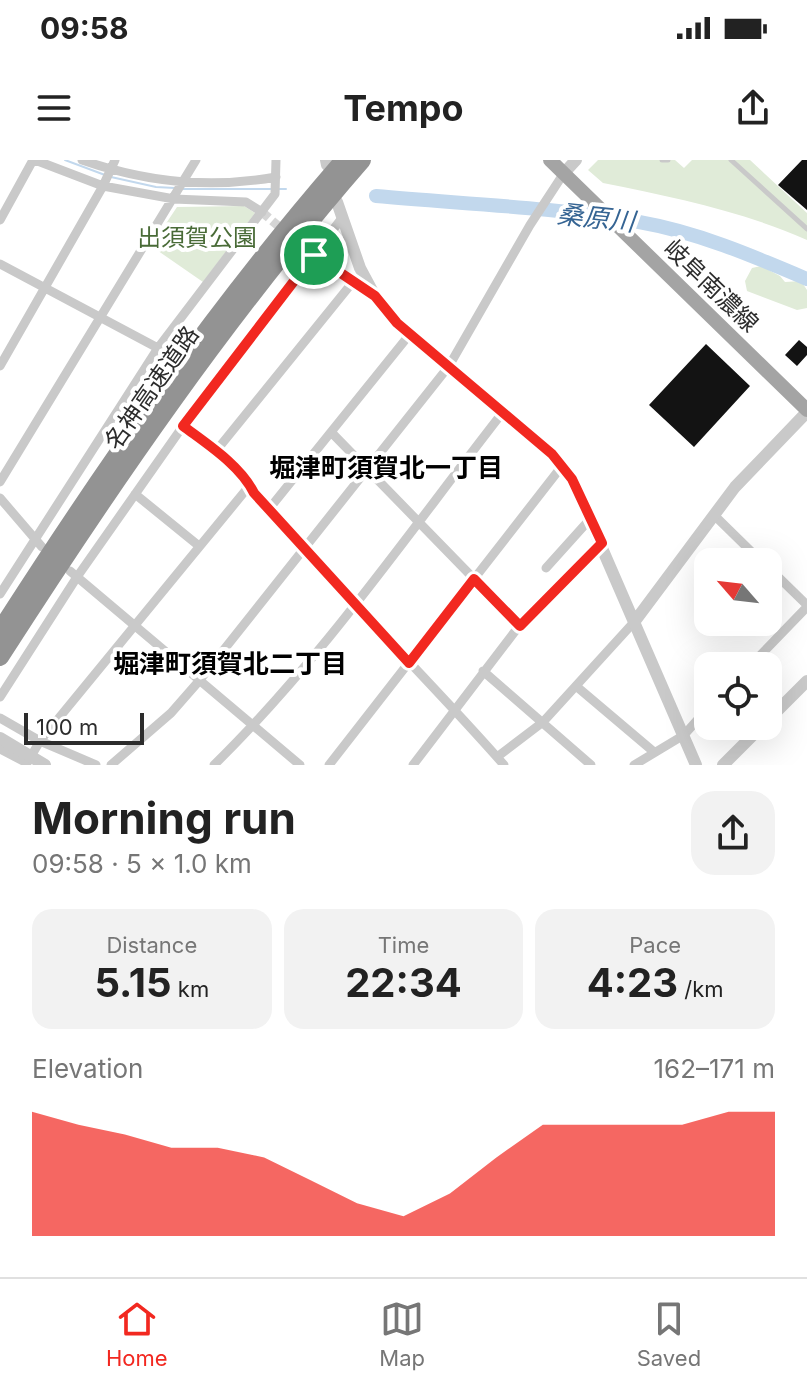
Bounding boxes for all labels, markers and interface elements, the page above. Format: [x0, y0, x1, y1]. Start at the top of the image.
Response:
text: 09:58 [40, 10, 128, 46]
icon: menu [32, 86, 76, 130]
text: Tempo [343, 86, 464, 130]
icon: share [731, 86, 775, 130]
water label: 桑原川 [556, 198, 639, 237]
pin [280, 221, 348, 289]
park label: 出須賀公園 [137, 223, 257, 252]
icon: arrive [292, 233, 336, 277]
street label: 岐阜南濃線 [658, 234, 765, 338]
street label: 名神高速道路 [98, 320, 205, 455]
district label: 堀津町須賀北一丁目 [269, 452, 503, 483]
north arrow [694, 548, 782, 636]
map controls [694, 548, 782, 740]
district label: 堀津町須賀北二丁目 [113, 648, 347, 679]
button: locate [694, 652, 782, 740]
scale bar [24, 709, 144, 745]
text: 100 m [36, 714, 98, 740]
text: Morning run [32, 791, 296, 845]
button: share [691, 791, 775, 875]
text: 09:58 · 5 × 1.0 km [32, 848, 252, 879]
text: Distance [106, 932, 197, 958]
text: Time [378, 932, 429, 958]
text: Pace [629, 932, 681, 958]
text: 5.15 [94, 958, 172, 1007]
text: 22:34 [345, 958, 462, 1007]
text: 4:23 [587, 958, 678, 1007]
text: km [172, 976, 209, 1002]
text: /km [678, 976, 724, 1002]
text: Elevation [32, 1053, 143, 1084]
text: 162–171 m [653, 1053, 775, 1084]
tab: Home [106, 1297, 168, 1371]
tab: Map [379, 1297, 425, 1371]
tab: Saved [637, 1297, 701, 1371]

